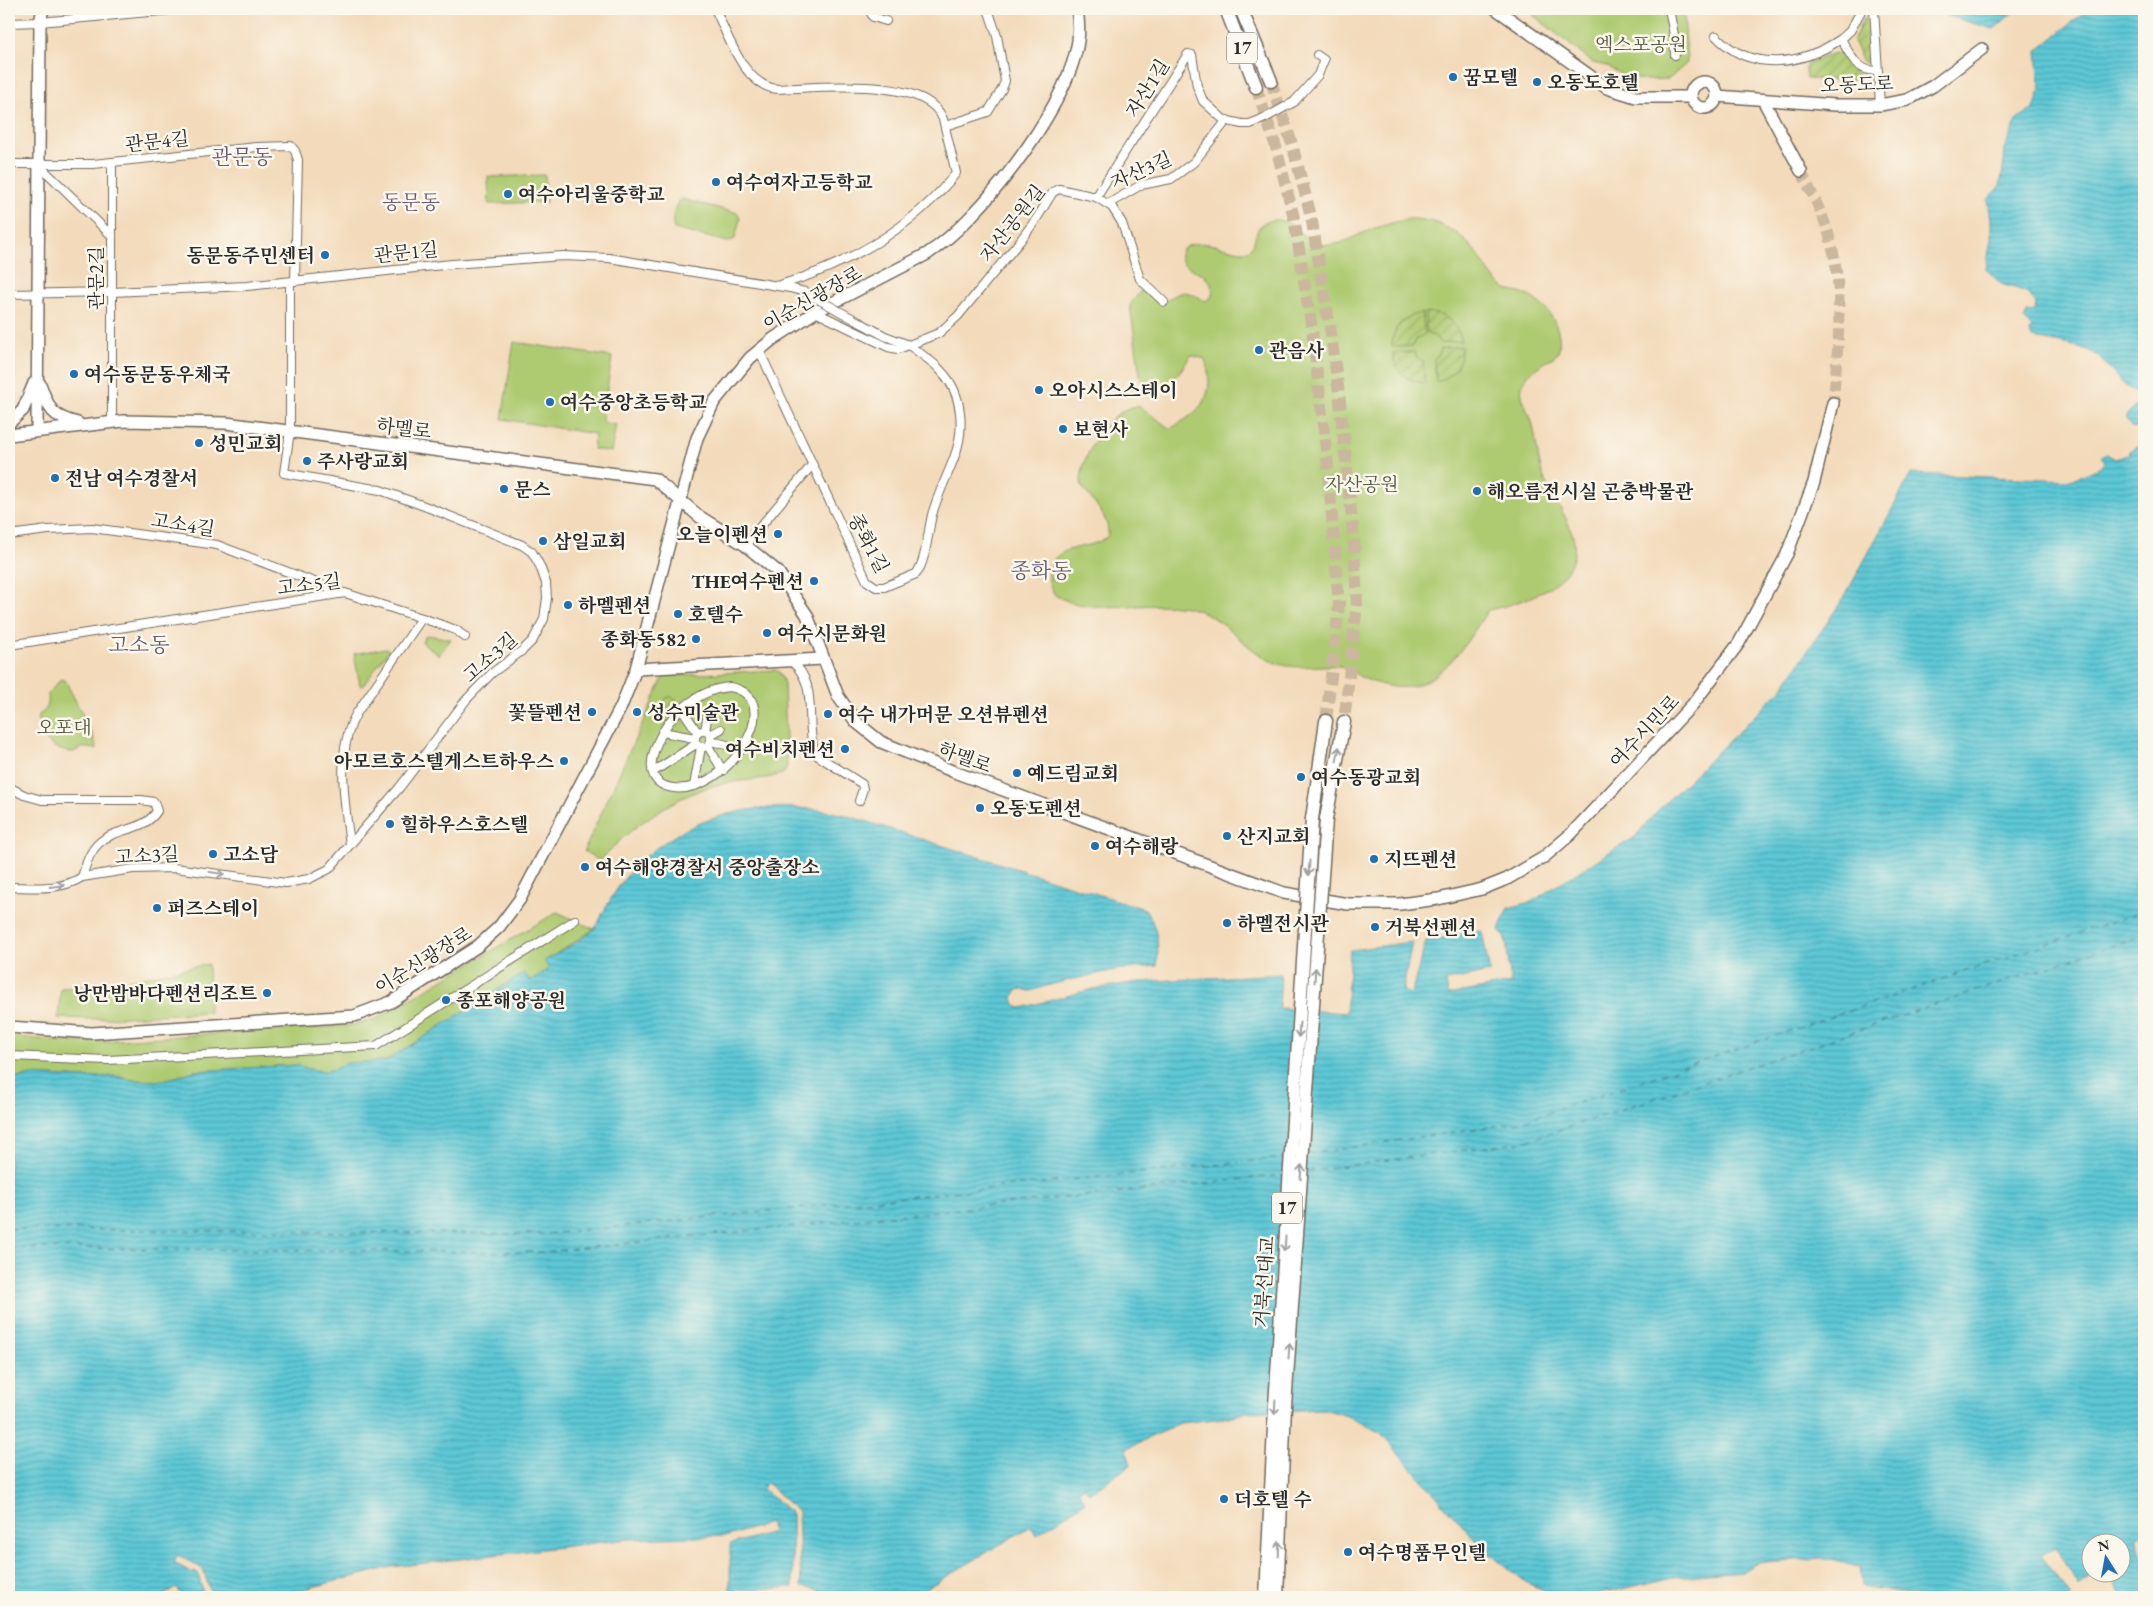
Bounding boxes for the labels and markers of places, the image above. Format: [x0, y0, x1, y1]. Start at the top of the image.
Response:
place label: 꿈모텔 [1463, 65, 1518, 90]
place label: 오동도호텔 [1547, 70, 1639, 95]
marker: 꿈모텔 [1447, 71, 1459, 83]
marker: 오동도호텔 [1531, 76, 1543, 88]
place label: 여수여자고등학교 [726, 170, 873, 195]
marker: 여수여자고등학교 [710, 176, 722, 188]
place label: 여수아리울중학교 [518, 182, 665, 207]
marker: 여수아리울중학교 [502, 188, 514, 200]
place label: 동문동주민센터 [187, 243, 315, 268]
marker: 동문동주민센터 [319, 249, 331, 261]
place label: 관음사 [1269, 338, 1325, 363]
marker: 관음사 [1253, 344, 1265, 356]
place label: 여수동문동우체국 [84, 362, 231, 387]
marker: 여수동문동우체국 [68, 368, 80, 380]
place label: 오아시스스테이 [1049, 378, 1177, 403]
marker: 오아시스스테이 [1033, 384, 1045, 396]
place label: 여수중앙초등학교 [560, 390, 707, 415]
marker: 여수중앙초등학교 [544, 396, 556, 408]
place label: 보현사 [1073, 417, 1129, 442]
marker: 보현사 [1057, 423, 1069, 435]
place label: 성민교회 [209, 431, 282, 456]
marker: 성민교회 [193, 437, 205, 449]
place label: 주사랑교회 [317, 449, 409, 474]
marker: 주사랑교회 [301, 455, 313, 467]
place label: 전남 여수경찰서 [65, 466, 198, 491]
marker: 전남 여수경찰서 [49, 472, 61, 484]
place label: 문스 [514, 477, 551, 502]
place label: 해오름전시실 곤충박물관 [1487, 479, 1694, 504]
marker: 문스 [498, 483, 510, 495]
marker: 해오름전시실 곤충박물관 [1471, 485, 1483, 497]
place label: 오늘이펜션 [676, 522, 768, 547]
marker: 오늘이펜션 [772, 528, 784, 540]
place label: 삼일교회 [553, 529, 626, 554]
marker: 삼일교회 [537, 535, 549, 547]
place label: THE여수펜션 [691, 569, 804, 594]
marker: THE여수펜션 [808, 575, 820, 587]
place label: 하멜펜션 [578, 593, 651, 618]
marker: 하멜펜션 [562, 599, 574, 611]
place label: 호텔수 [688, 602, 743, 627]
marker: 호텔수 [672, 608, 684, 620]
place label: 여수시문화원 [777, 621, 887, 646]
place label: 종화동582 [601, 627, 686, 652]
marker: 여수시문화원 [761, 627, 773, 639]
marker: 종화동582 [690, 633, 702, 645]
place label: 꽃뜰펜션 [509, 700, 582, 725]
place label: 성수미술관 [647, 700, 739, 725]
place label: 여수 내가머문 오션뷰펜션 [838, 702, 1049, 727]
marker: 꽃뜰펜션 [586, 706, 598, 718]
marker: 성수미술관 [631, 706, 643, 718]
marker: 여수 내가머문 오션뷰펜션 [822, 708, 834, 720]
place label: 여수비치펜션 [725, 737, 835, 762]
marker: 여수비치펜션 [839, 743, 851, 755]
place label: 아모르호스텔게스트하우스 [334, 749, 555, 774]
marker: 아모르호스텔게스트하우스 [558, 755, 570, 767]
place label: 예드림교회 [1027, 761, 1119, 786]
place label: 여수동광교회 [1311, 765, 1421, 790]
marker: 예드림교회 [1011, 767, 1023, 779]
marker: 여수동광교회 [1295, 771, 1307, 783]
place label: 오동도펜션 [990, 796, 1082, 821]
marker: 오동도펜션 [974, 802, 986, 814]
place label: 힐하우스호스텔 [400, 812, 528, 837]
marker: 힐하우스호스텔 [384, 818, 396, 830]
place label: 산지교회 [1237, 824, 1310, 849]
marker: 산지교회 [1221, 830, 1233, 842]
place label: 여수해랑 [1105, 834, 1179, 859]
marker: 여수해랑 [1089, 840, 1101, 852]
place label: 고소담 [223, 842, 279, 867]
place label: 지뜨펜션 [1384, 847, 1457, 872]
marker: 고소담 [207, 848, 219, 860]
marker: 지뜨펜션 [1368, 853, 1380, 865]
place label: 여수해양경찰서 중앙출장소 [595, 855, 820, 880]
marker: 여수해양경찰서 중앙출장소 [579, 861, 591, 873]
place label: 퍼즈스테이 [167, 896, 259, 921]
marker: 퍼즈스테이 [151, 902, 163, 914]
place label: 하멜전시관 [1237, 911, 1329, 936]
place label: 거북선펜션 [1385, 915, 1477, 940]
marker: 하멜전시관 [1221, 917, 1233, 929]
marker: 거북선펜션 [1369, 921, 1381, 933]
place label: 낭만밤바다펜션리조트 [73, 981, 258, 1006]
marker: 낭만밤바다펜션리조트 [261, 987, 273, 999]
place label: 종포해양공원 [456, 988, 566, 1013]
marker: 종포해양공원 [440, 994, 452, 1006]
place label: 더호텔 수 [1234, 1487, 1312, 1512]
marker: 더호텔 수 [1218, 1493, 1230, 1505]
place label: 여수명품무인텔 [1358, 1540, 1486, 1565]
marker: 여수명품무인텔 [1342, 1546, 1354, 1558]

